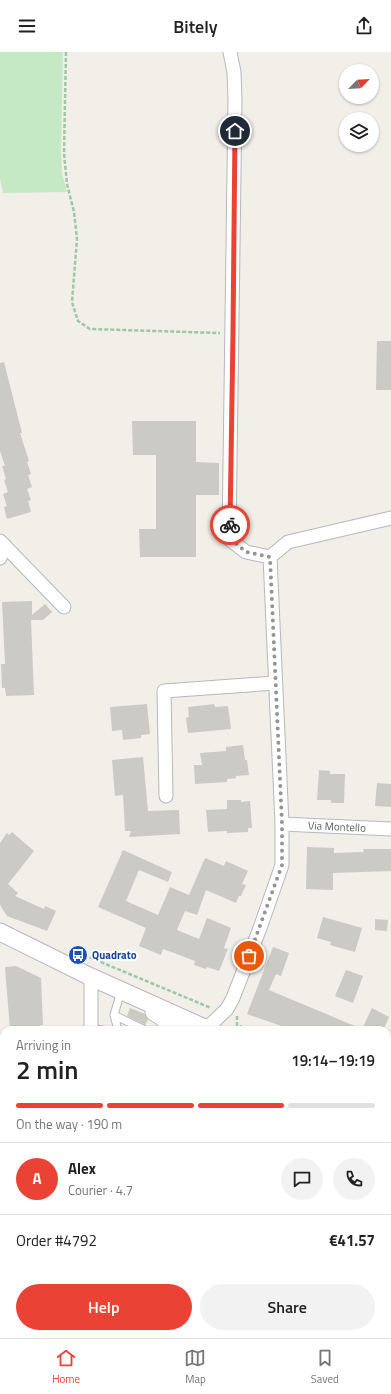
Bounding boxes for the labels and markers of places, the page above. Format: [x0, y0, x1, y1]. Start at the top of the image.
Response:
pin [218, 114, 252, 148]
pin [232, 939, 266, 973]
bus stop icon: Quadrato [67, 944, 89, 966]
place label: Quadrato [92, 947, 137, 963]

